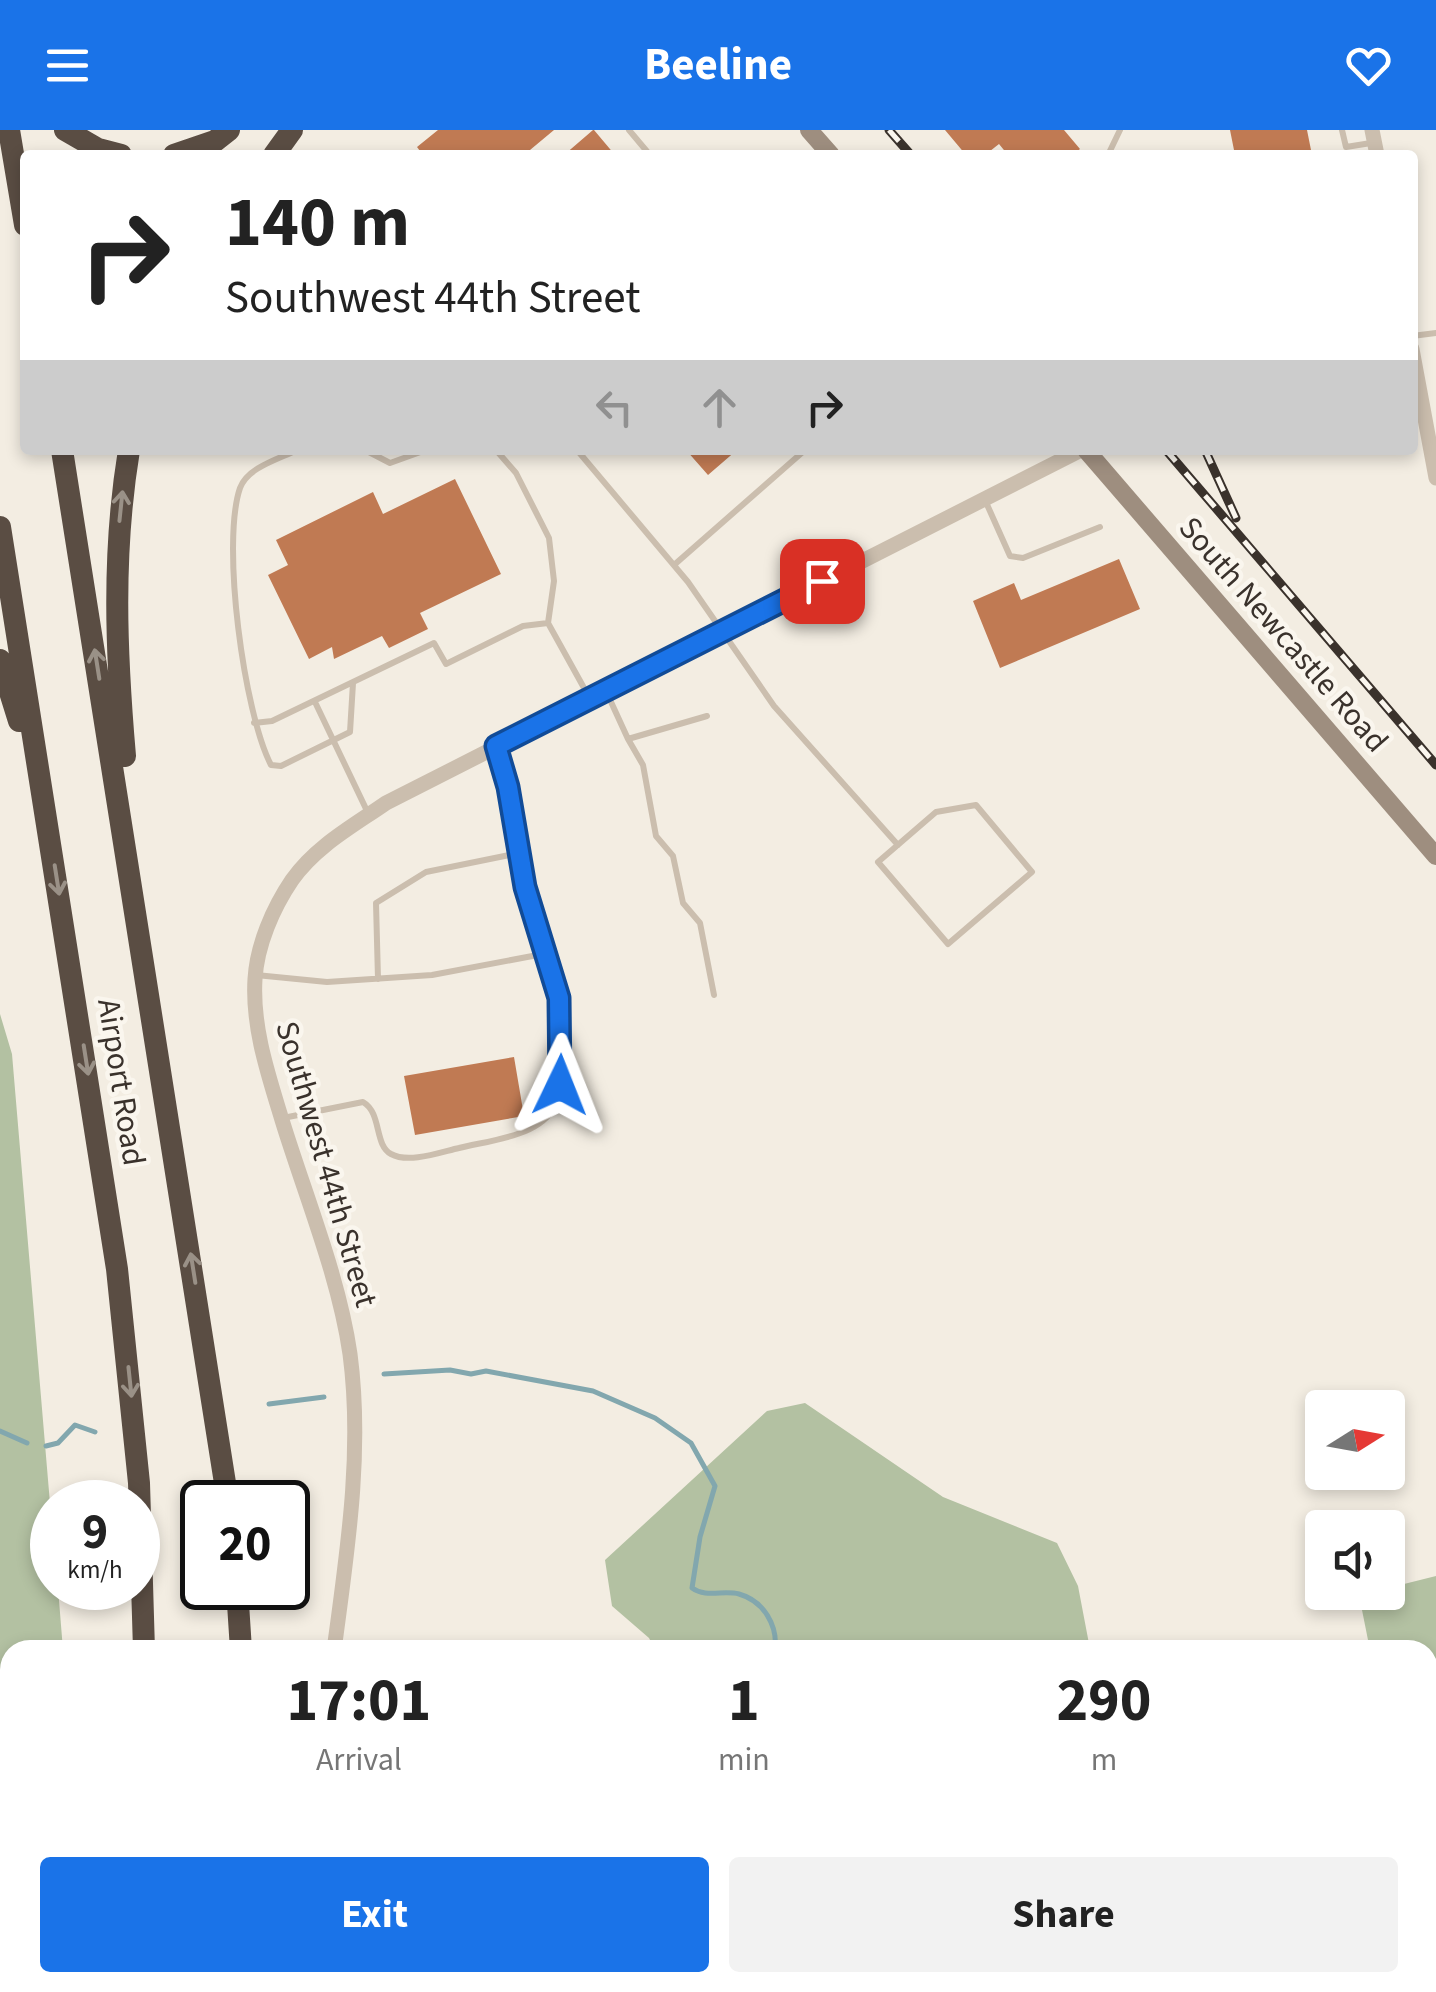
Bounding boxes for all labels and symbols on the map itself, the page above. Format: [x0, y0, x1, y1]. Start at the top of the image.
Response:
one-way arrow [112, 490, 131, 522]
street label: South Newcastle Road [1168, 507, 1399, 763]
pin [780, 539, 865, 624]
one-way arrow [87, 649, 106, 681]
one-way arrow [48, 863, 67, 896]
street label: Airport Road [85, 995, 157, 1169]
street label: Southwest 44th Street [263, 1016, 389, 1313]
position arrow [508, 1033, 612, 1137]
one-way arrow [77, 1044, 95, 1076]
one-way arrow [183, 1252, 201, 1284]
one-way arrow [121, 1366, 140, 1398]
north arrow [1305, 1390, 1405, 1490]
speed limit sign: 20 [180, 1480, 310, 1610]

